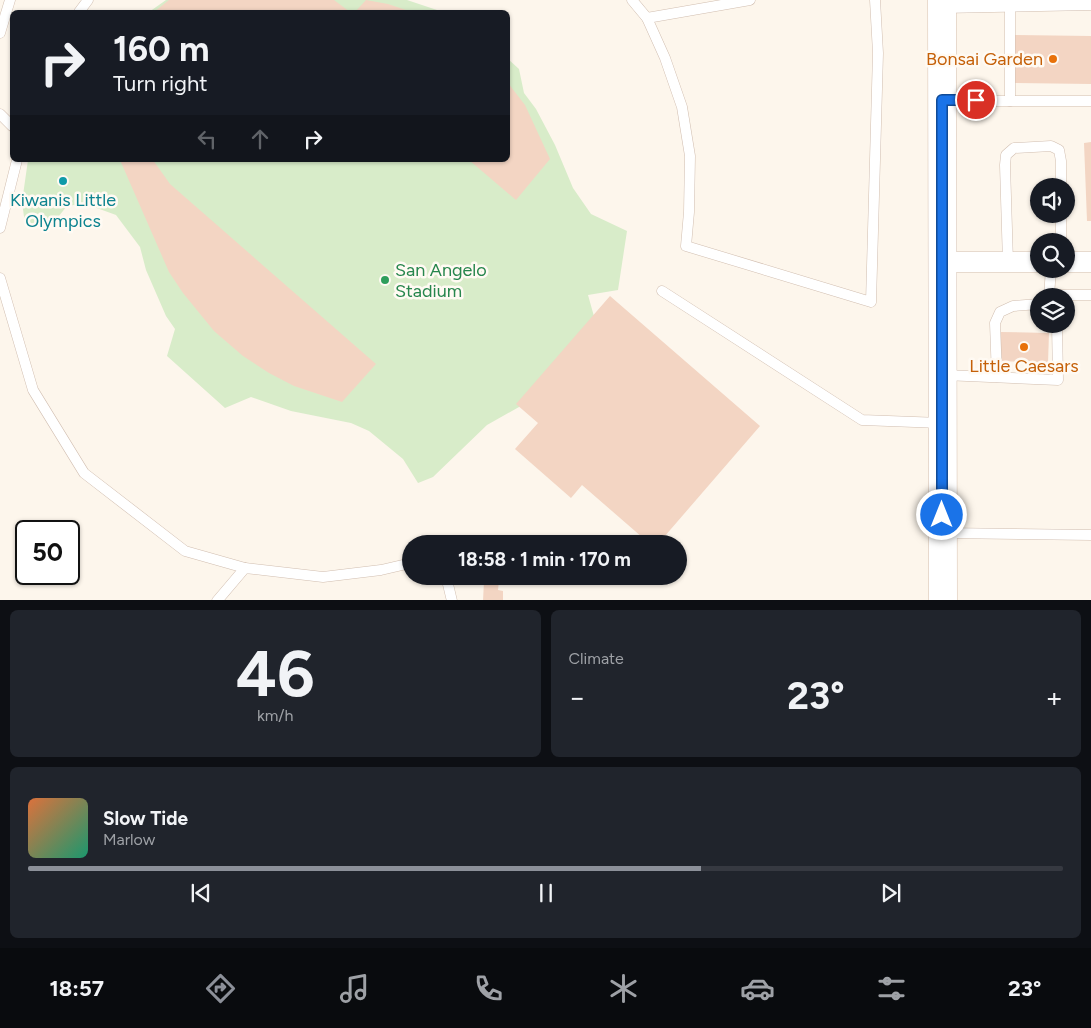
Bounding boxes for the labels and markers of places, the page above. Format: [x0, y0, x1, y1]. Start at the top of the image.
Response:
place label: Bonsai Garden [926, 48, 1043, 70]
marker: Bonsai Garden [1047, 53, 1059, 65]
pin [955, 79, 997, 121]
marker: Kiwanis Little Olympics [57, 175, 69, 187]
place label: Kiwanis Little Olympics [10, 189, 116, 232]
place label: San Angelo Stadium [395, 259, 487, 302]
marker: San Angelo Stadium [379, 274, 391, 286]
marker: Little Caesars [1018, 341, 1030, 353]
place label: Little Caesars [969, 355, 1079, 377]

